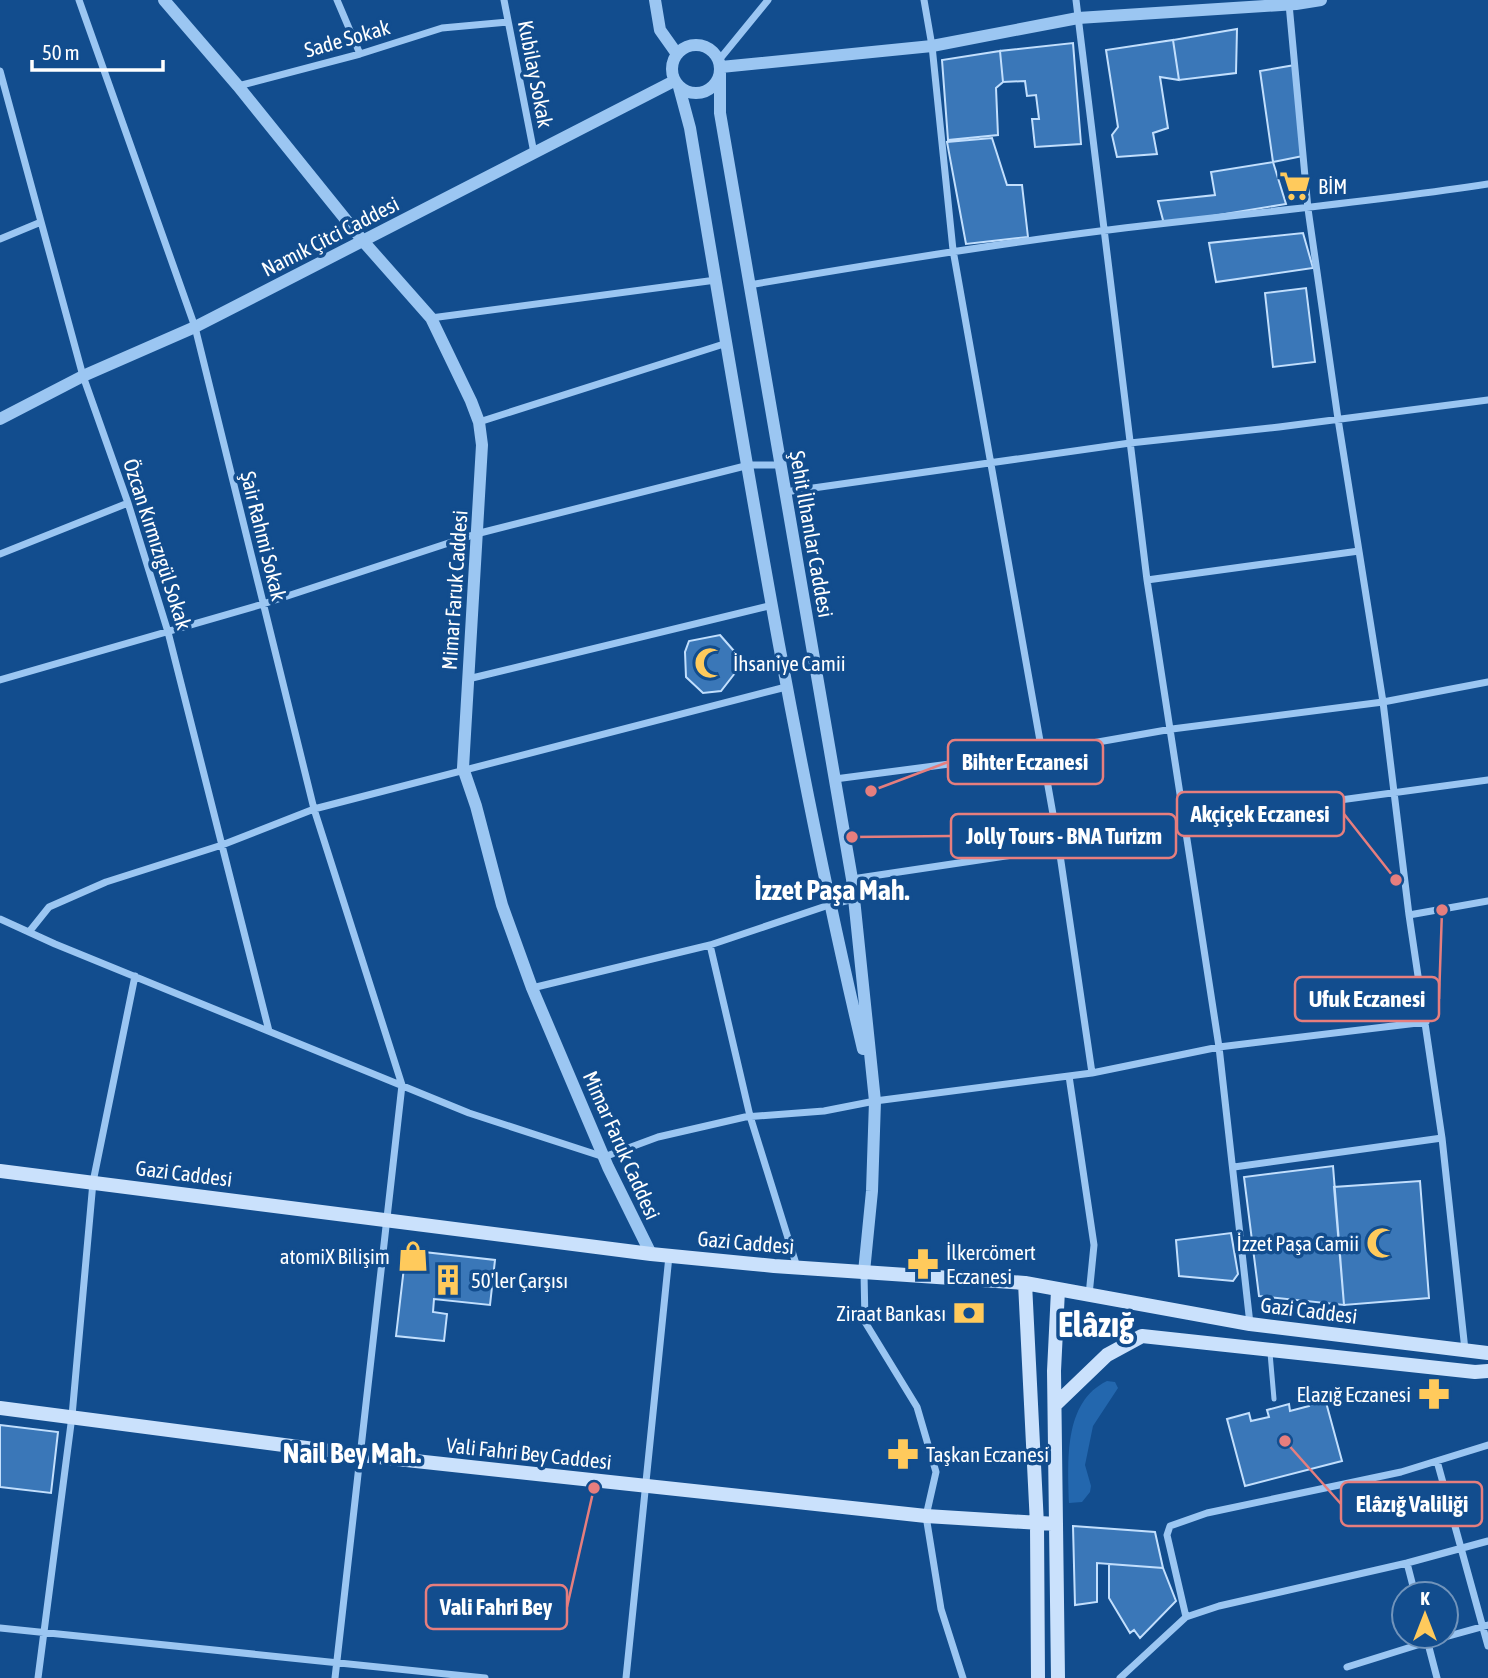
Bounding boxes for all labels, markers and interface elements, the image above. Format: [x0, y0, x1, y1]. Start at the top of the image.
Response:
street label: Sade Sokak [301, 14, 393, 62]
street label: Kubilay Sokak [514, 18, 558, 130]
scale bar [32, 28, 163, 72]
text: 50 m [42, 40, 80, 64]
supermarket icon: BİM [1278, 169, 1312, 203]
place label: BİM [1318, 174, 1347, 198]
street label: Namık Çitci Caddesi [257, 191, 403, 281]
street label: Şehit İlhanlar Caddesi [786, 449, 838, 619]
street label: Özcan Kırmızıgül Sokak [119, 455, 197, 633]
street label: Şair Rahmi Sokak [236, 469, 292, 603]
street label: Mimar Faruk Caddesi [436, 509, 472, 671]
mosque icon: İhsaniye Camii [693, 646, 727, 680]
place label: İhsaniye Camii [733, 651, 846, 675]
callout: Bihter Eczanesi [948, 740, 1103, 784]
text: Bihter Eczanesi [962, 749, 1088, 775]
callout: Akçiçek Eczanesi [1177, 792, 1344, 836]
text: Akçiçek Eczanesi [1189, 801, 1330, 827]
callout: Jolly Tours - BNA Turizm [951, 814, 1176, 858]
text: Jolly Tours - BNA Turizm [965, 823, 1162, 849]
district label: İzzet Paşa Mah. [755, 874, 909, 906]
callout: Ufuk Eczanesi [1295, 977, 1439, 1021]
text: Ufuk Eczanesi [1309, 986, 1425, 1012]
street label: Mimar Faruk Caddesi [578, 1067, 666, 1223]
street label: Gazi Caddesi [134, 1155, 234, 1191]
street label: Gazi Caddesi [697, 1226, 795, 1258]
mosque icon: İzzet Paşa Camii [1365, 1226, 1399, 1260]
place label: İzzet Paşa Camii [1237, 1231, 1359, 1255]
shop icon: atomiX Bilişim [396, 1239, 430, 1273]
place label: İlkercömert Eczanesi [946, 1240, 1036, 1288]
place label: atomiX Bilişim [280, 1244, 390, 1268]
pharmacy icon: İlkercömert Eczanesi [906, 1247, 940, 1281]
building icon: 50'ler Çarşısı [431, 1263, 465, 1297]
place label: 50'ler Çarşısı [471, 1268, 568, 1292]
street label: Gazi Caddesi [1259, 1292, 1359, 1328]
bank icon: Ziraat Bankası [952, 1296, 986, 1330]
place label: Ziraat Bankası [836, 1301, 946, 1325]
district label: Elâzığ [1058, 1304, 1135, 1344]
pharmacy icon: Elazığ Eczanesi [1417, 1377, 1451, 1411]
place label: Elazığ Eczanesi [1296, 1382, 1411, 1406]
street label: Vali Fahri Bey Caddesi [445, 1432, 613, 1474]
district label: Nail Bey Mah. [283, 1437, 421, 1469]
pharmacy icon: Taşkan Eczanesi [886, 1437, 920, 1471]
place label: Taşkan Eczanesi [926, 1442, 1049, 1466]
callout: Elâzığ Valiliği [1341, 1482, 1482, 1526]
text: Elâzığ Valiliği [1356, 1491, 1468, 1517]
north arrow [1390, 1580, 1460, 1650]
callout: Vali Fahri Bey [426, 1585, 567, 1629]
text: K [1420, 1587, 1430, 1609]
text: Vali Fahri Bey [439, 1594, 553, 1620]

